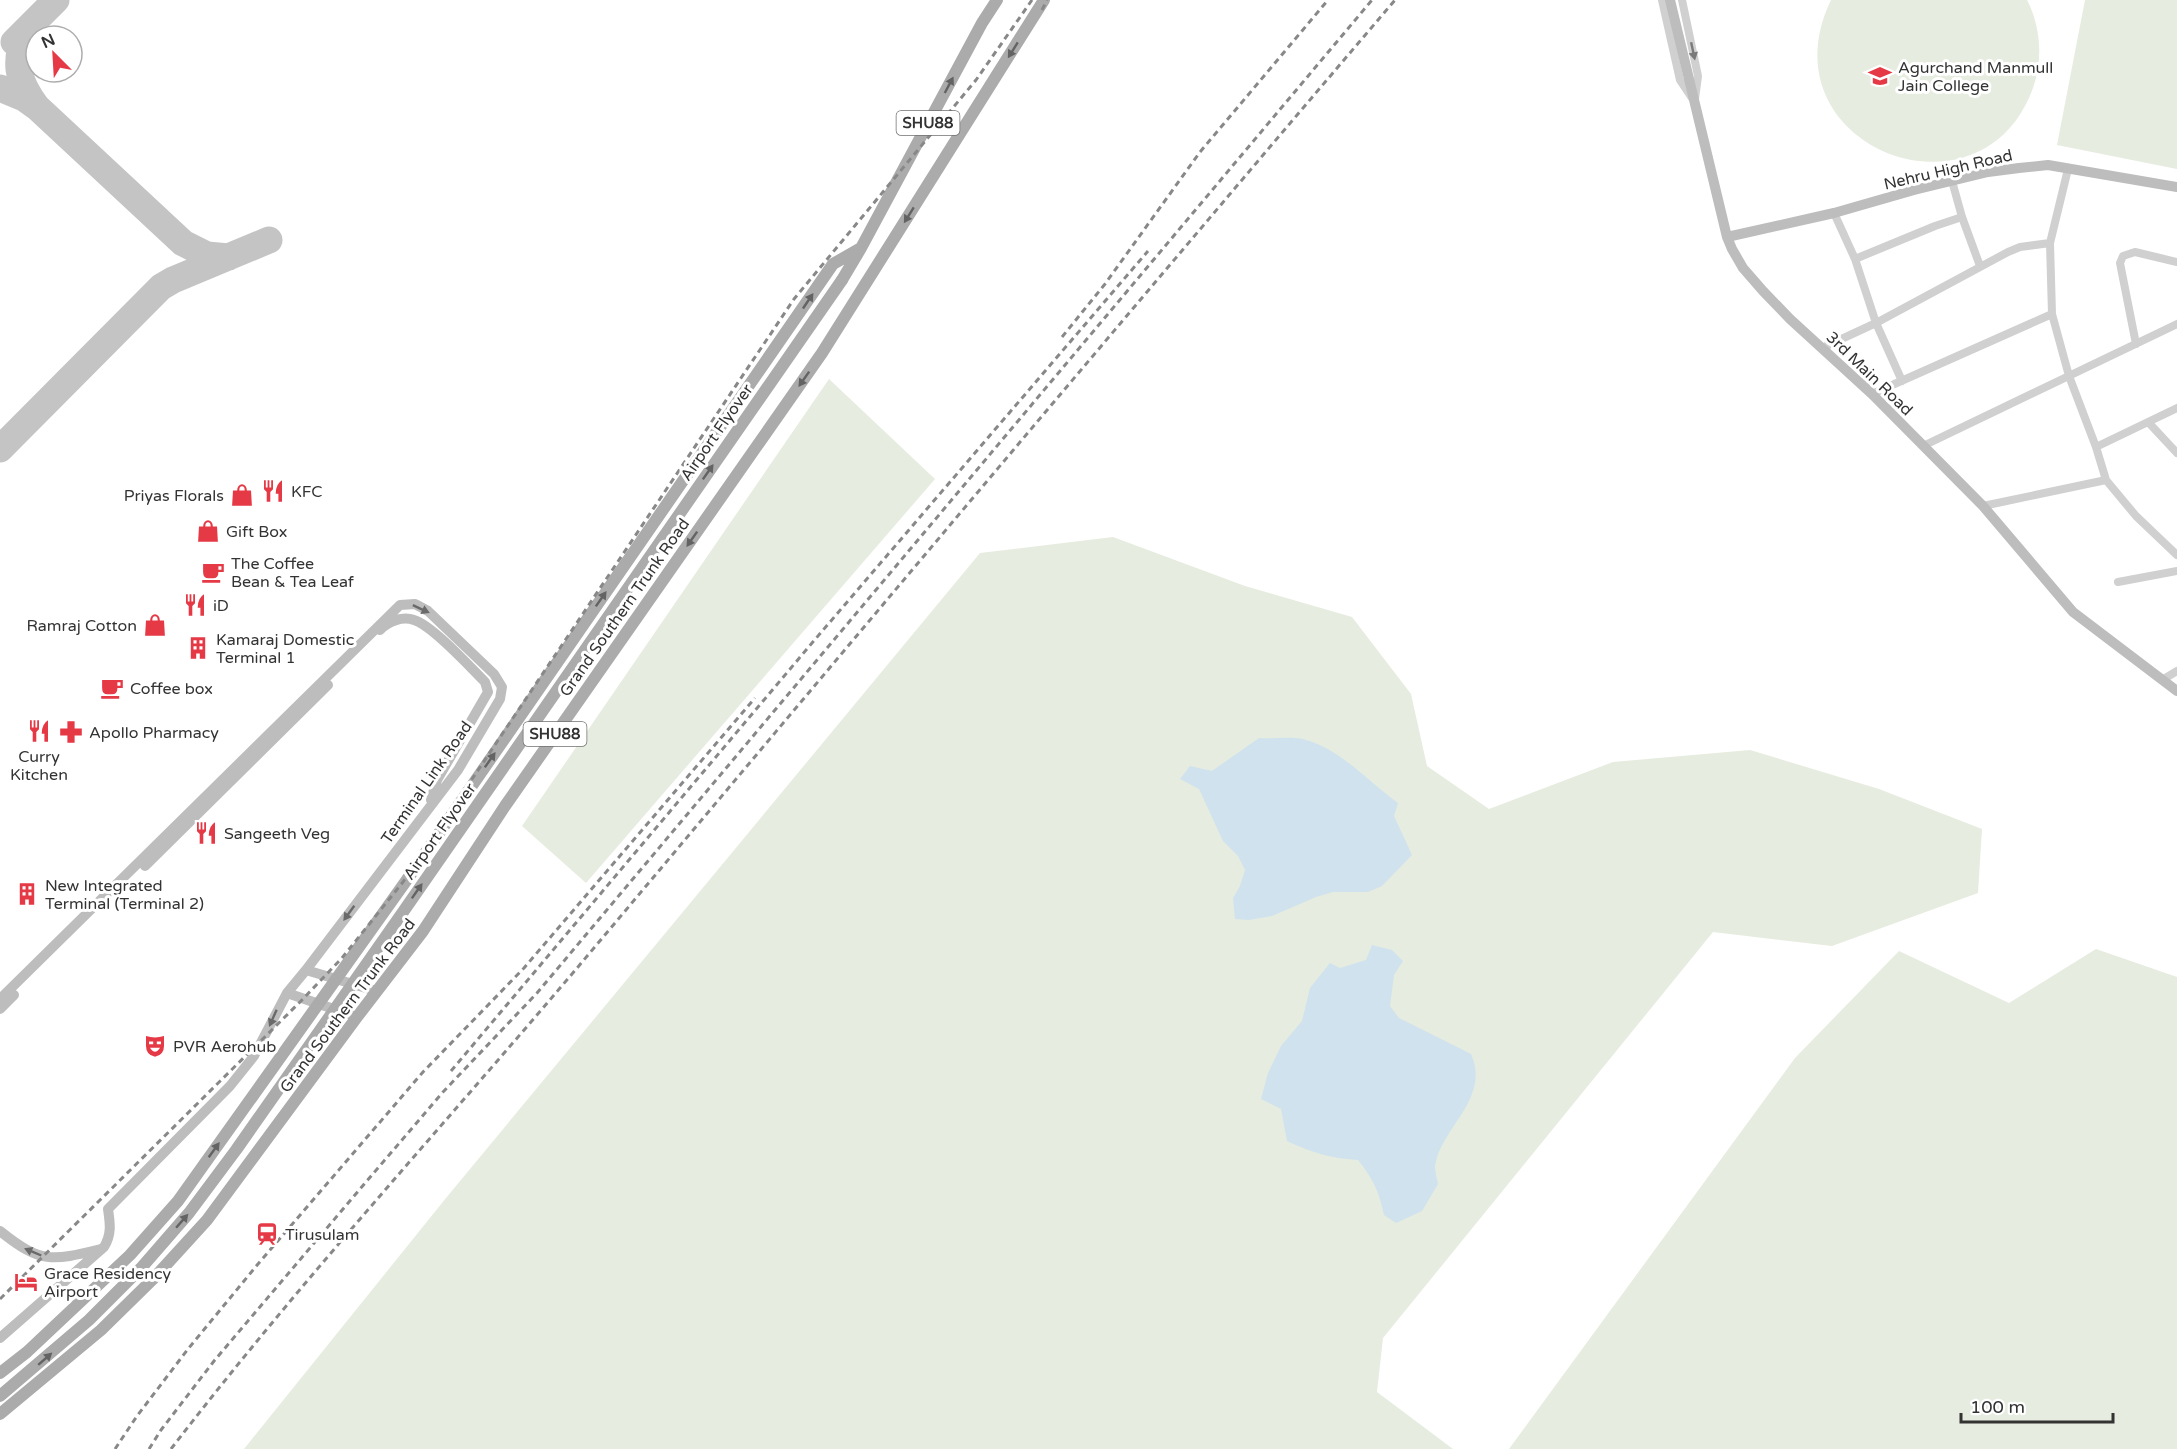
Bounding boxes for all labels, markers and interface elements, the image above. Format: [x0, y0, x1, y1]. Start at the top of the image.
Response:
north arrow [24, 24, 84, 84]
text: N [38, 29, 58, 53]
one-way arrow [1689, 41, 1698, 60]
one-way arrow [1007, 42, 1018, 58]
place label: Agurchand Manmull Jain College [1898, 58, 2053, 96]
school or university icon: Agurchand Manmull Jain College [1867, 63, 1893, 89]
one-way arrow [944, 77, 954, 94]
road number: SHU88 [896, 111, 960, 135]
street label: Nehru High Road [1882, 145, 2015, 195]
one-way arrow [904, 207, 915, 223]
one-way arrow [802, 293, 813, 309]
street label: 3rd Main Road [1822, 327, 1917, 420]
one-way arrow [799, 371, 810, 387]
street label: Airport Flyover [676, 380, 758, 485]
one-way arrow [702, 465, 714, 481]
restaurant icon: KFC [260, 478, 286, 504]
shop icon: Priyas Florals [229, 482, 255, 508]
place label: KFC [291, 482, 322, 502]
place label: Priyas Florals [124, 486, 224, 506]
street label: Grand Southern Trunk Road [556, 515, 694, 701]
shop icon: Gift Box [195, 518, 221, 544]
place label: Gift Box [226, 522, 288, 542]
one-way arrow [686, 530, 698, 546]
place label: The Coffee Bean & Tea Leaf [231, 554, 355, 592]
cafe icon: The Coffee Bean & Tea Leaf [200, 559, 226, 585]
restaurant icon: iD [182, 592, 208, 618]
one-way arrow [595, 592, 607, 608]
place label: iD [213, 596, 229, 616]
one-way arrow [412, 604, 429, 613]
shop icon: Ramraj Cotton [142, 612, 168, 638]
place label: Ramraj Cotton [26, 616, 137, 636]
place label: Kamaraj Domestic Terminal 1 [216, 630, 354, 668]
building icon: Kamaraj Domestic Terminal 1 [185, 635, 211, 661]
cafe icon: Coffee box [99, 675, 125, 701]
place label: Coffee box [130, 679, 213, 699]
street label: Terminal Link Road [377, 717, 477, 848]
restaurant icon: Curry Kitchen [26, 718, 52, 744]
pharmacy icon: Apollo Pharmacy [58, 719, 84, 745]
road number: SHU88 [524, 722, 586, 746]
place label: Apollo Pharmacy [89, 723, 219, 743]
place label: Curry Kitchen [10, 747, 68, 785]
one-way arrow [484, 752, 496, 768]
street label: Airport Flyover [399, 779, 481, 884]
restaurant icon: Sangeeth Veg [193, 820, 219, 846]
place label: Sangeeth Veg [224, 824, 330, 844]
place label: New Integrated Terminal (Terminal 2) [45, 876, 204, 914]
building icon: New Integrated Terminal (Terminal 2) [14, 881, 40, 907]
one-way arrow [411, 883, 422, 899]
one-way arrow [344, 906, 356, 921]
street label: Grand Southern Trunk Road [276, 915, 420, 1097]
one-way arrow [268, 1009, 277, 1026]
theatre icon: PVR Aerohub [142, 1033, 168, 1059]
place label: PVR Aerohub [173, 1037, 276, 1057]
one-way arrow [208, 1143, 220, 1159]
one-way arrow [175, 1214, 188, 1229]
station icon: Tirusulam [254, 1221, 280, 1247]
place label: Tirusulam [285, 1225, 360, 1245]
one-way arrow [24, 1247, 42, 1256]
place label: Grace Residency Airport [44, 1264, 171, 1302]
hotel icon: Grace Residency Airport [13, 1269, 39, 1295]
one-way arrow [37, 1353, 53, 1366]
scale bar [1961, 1386, 2112, 1424]
text: 100 m [1970, 1396, 2025, 1418]

